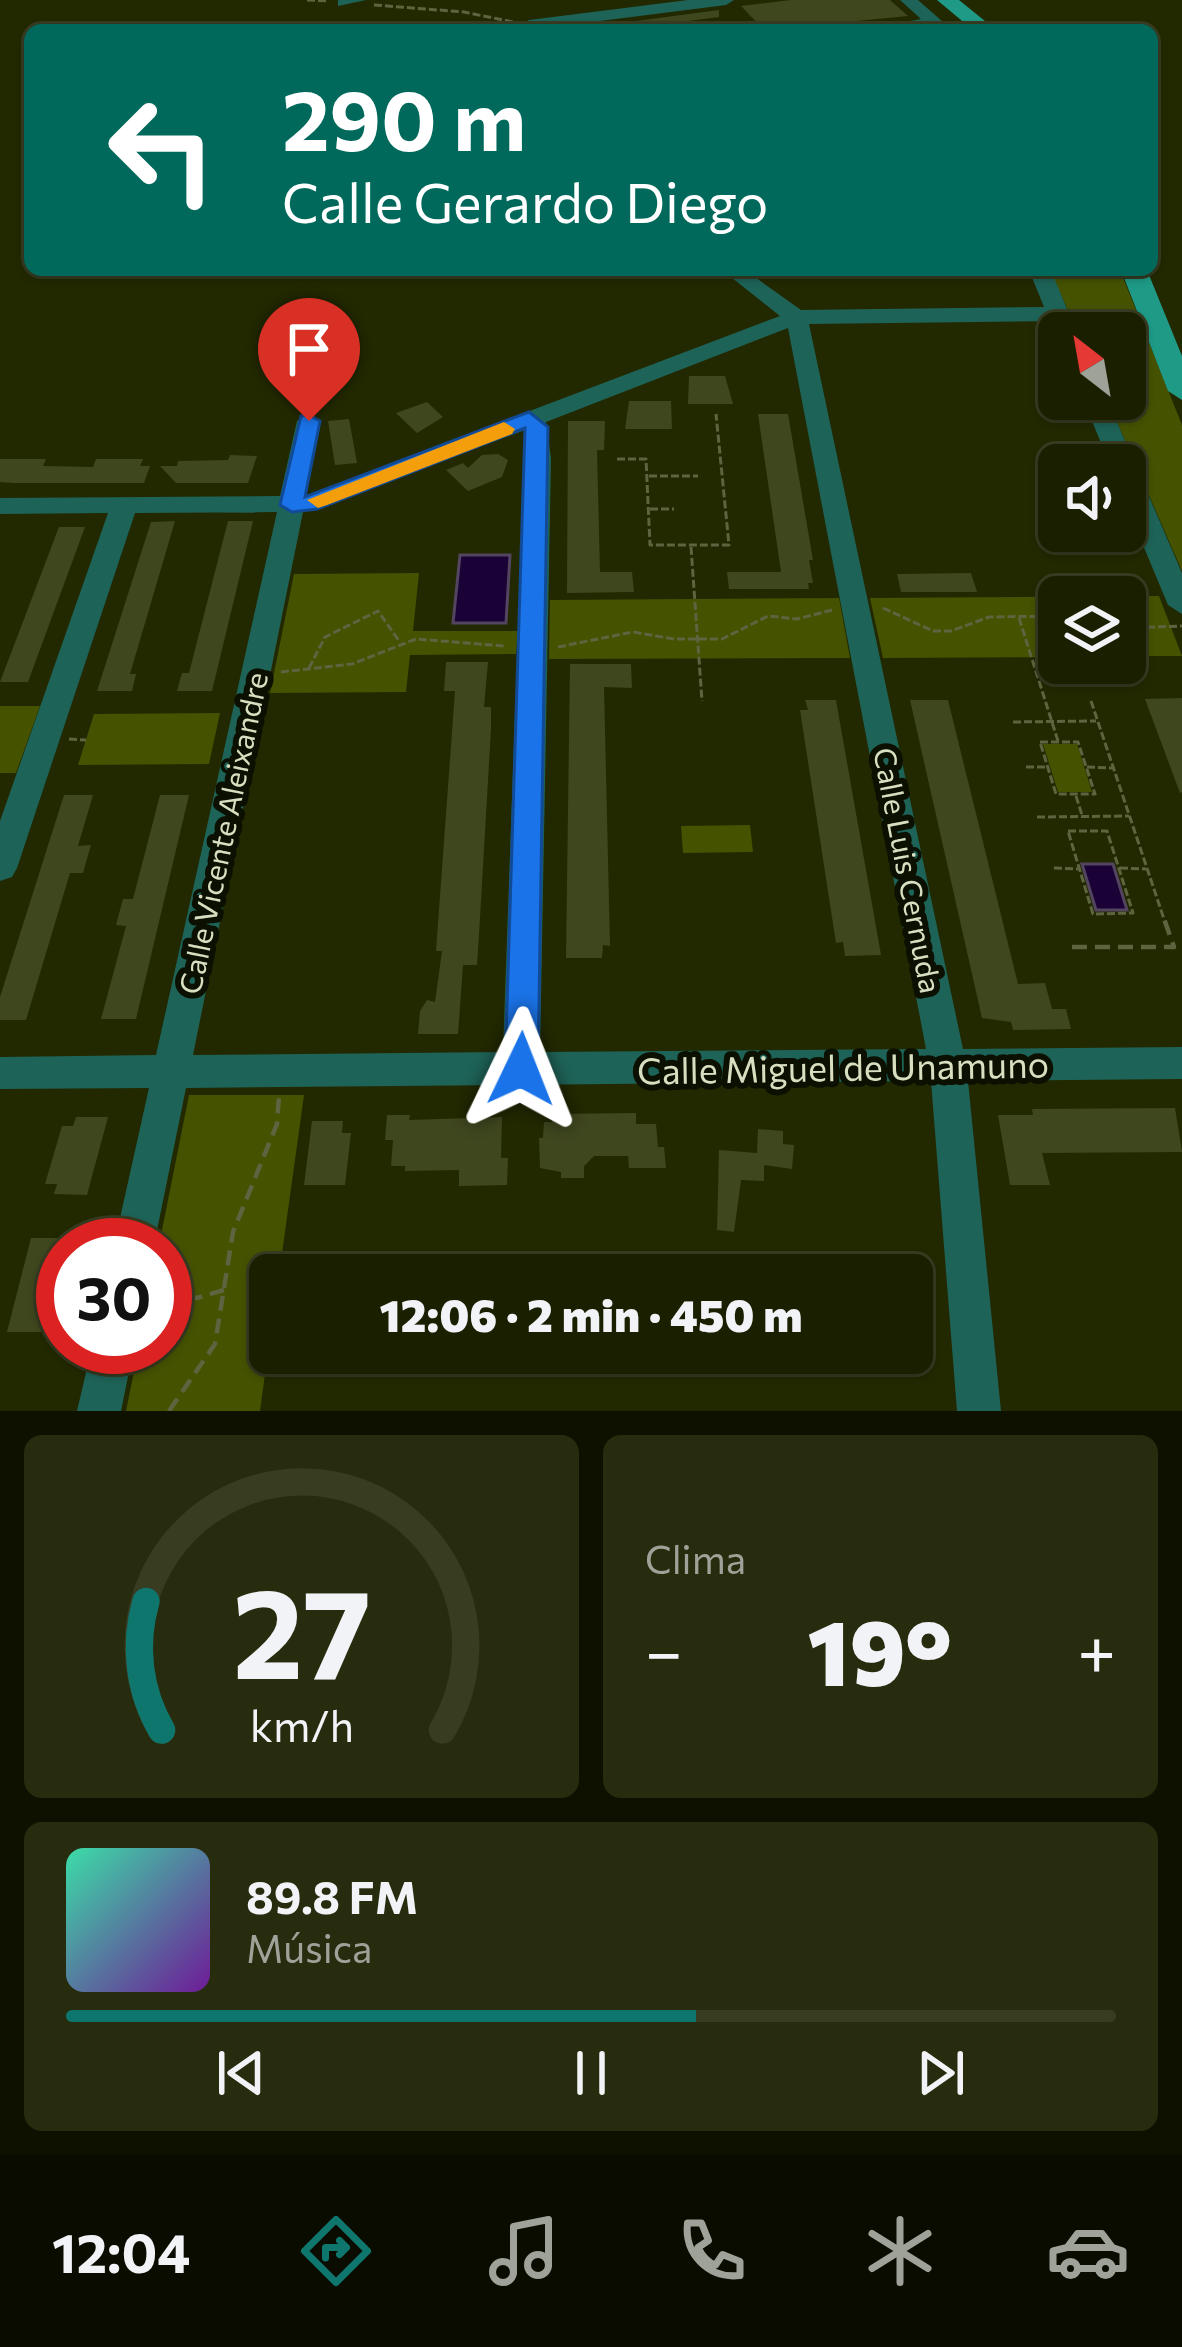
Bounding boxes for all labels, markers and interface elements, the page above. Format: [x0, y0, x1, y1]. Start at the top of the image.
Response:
text: 290 m [282, 66, 526, 168]
icon: left [84, 72, 240, 228]
text: Calle Gerardo Diego [282, 168, 768, 234]
pin [258, 298, 360, 421]
north arrow [1038, 312, 1146, 420]
map controls [1038, 312, 1146, 684]
icon: arrive [276, 316, 342, 382]
button: sound [1038, 444, 1146, 552]
button: layers [1038, 576, 1146, 684]
street label: Calle Vicente Aleixandre [170, 669, 274, 997]
street label: Calle Luis Cernuda [867, 744, 951, 996]
position arrow [458, 1006, 584, 1132]
street label: Calle Miguel de Unamuno [637, 1040, 1049, 1092]
speed limit sign: 30 [36, 1218, 192, 1374]
text: 12:06 · 2 min · 450 m [380, 1286, 802, 1341]
text: Clima [645, 1534, 746, 1582]
text: 27 [232, 1552, 371, 1705]
text: 19° [808, 1594, 952, 1705]
text: − [645, 1609, 683, 1690]
text: + [1077, 1609, 1116, 1690]
text: km/h [249, 1697, 354, 1750]
text: 89.8 FM [246, 1868, 418, 1923]
text: Música [246, 1923, 372, 1971]
icon: previous [208, 2040, 274, 2106]
icon: pause [558, 2040, 624, 2106]
icon: next [908, 2040, 974, 2106]
icon: directions [294, 2209, 378, 2293]
icon: music [482, 2209, 566, 2293]
icon: phone [670, 2209, 754, 2293]
icon: climate [858, 2209, 942, 2293]
icon: car [1046, 2209, 1130, 2293]
text: 12:04 [52, 2218, 190, 2284]

